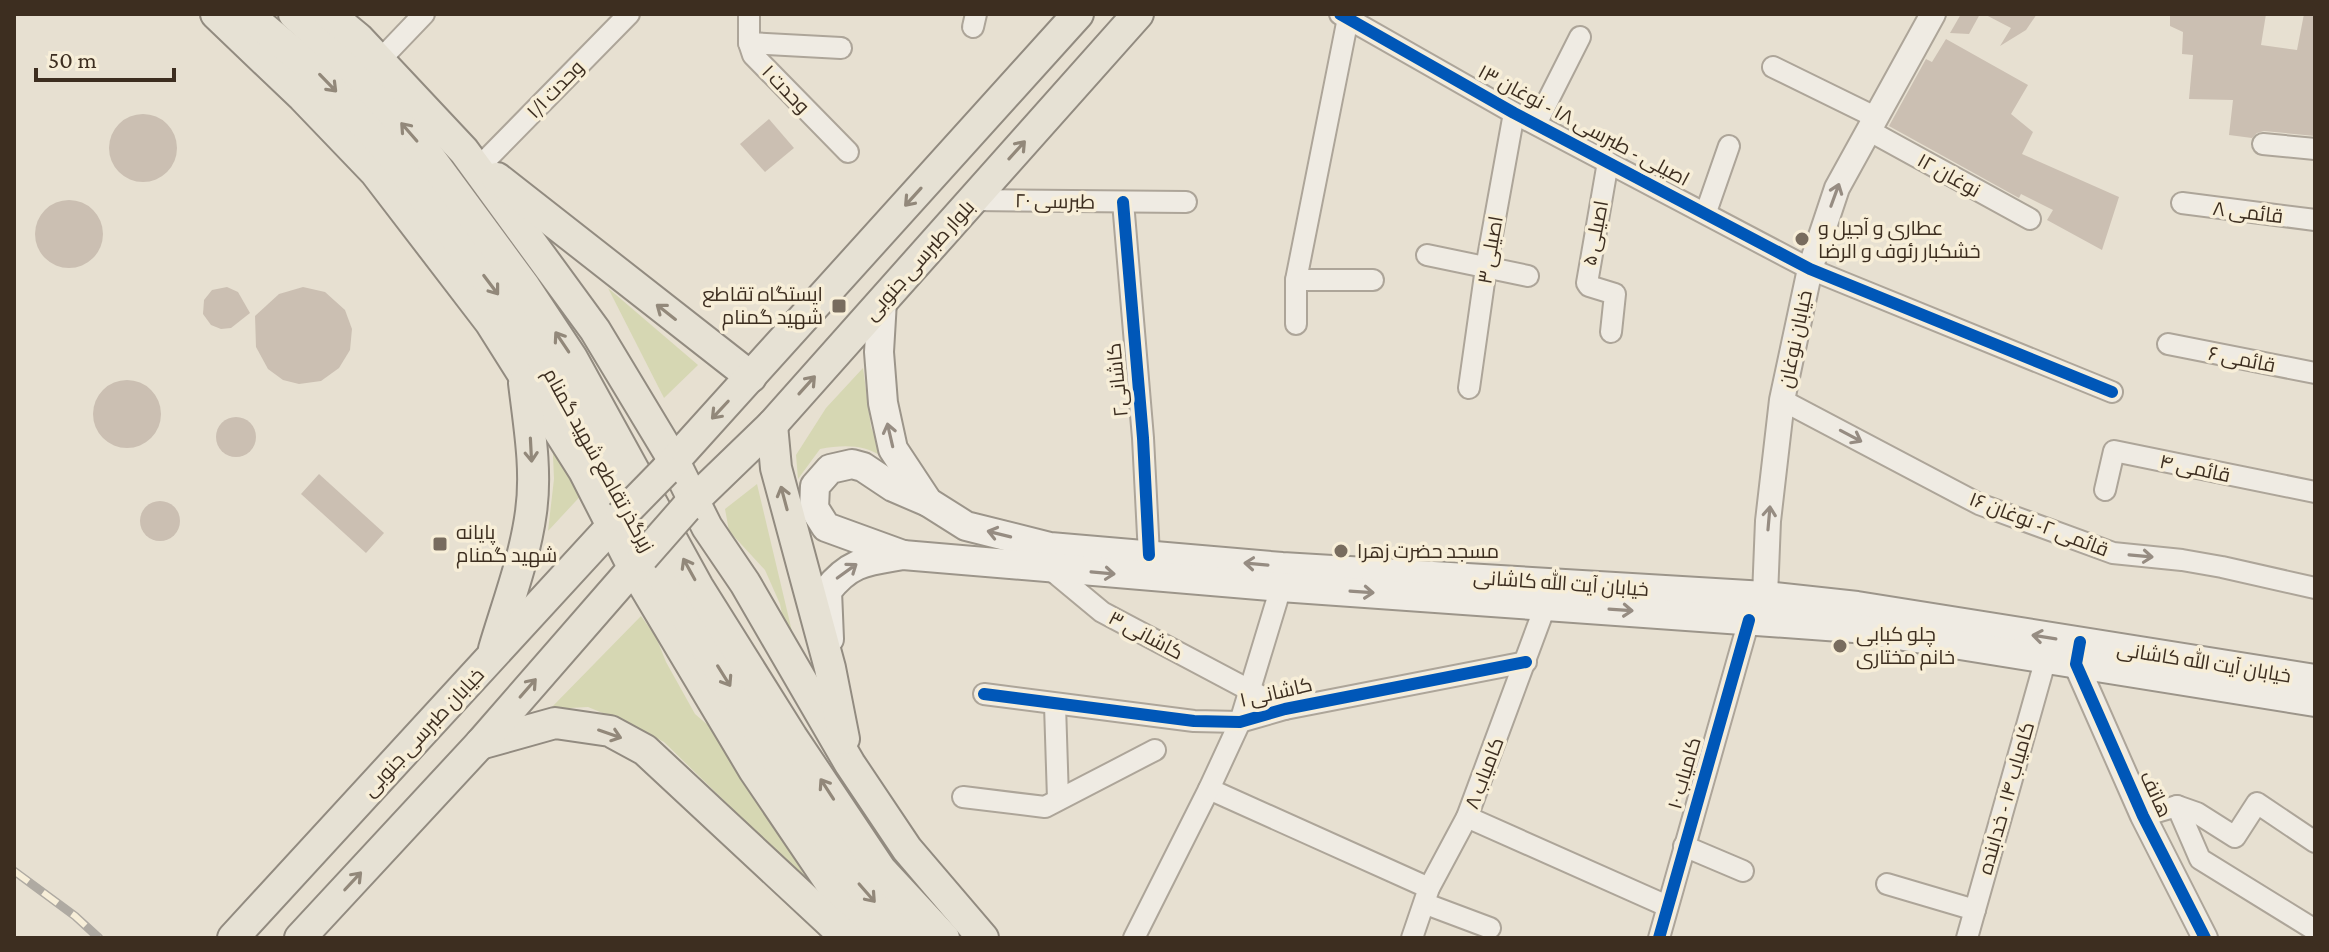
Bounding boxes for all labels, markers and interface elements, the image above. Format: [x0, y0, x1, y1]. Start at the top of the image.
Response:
scale bar [36, 32, 174, 82]
text: 50 m [48, 46, 97, 73]
street label: وحدت ۱/۱ [522, 56, 589, 123]
street label: وحدت ۱ [757, 60, 814, 118]
street label: اصیلی - طبرسی ۱۸ - نوغان ۱۳ [1474, 60, 1693, 192]
one-way arrow [318, 73, 337, 93]
one-way arrow [401, 123, 419, 143]
one-way arrow [1008, 140, 1026, 160]
street label: نوغان ۱۲ [1913, 149, 1984, 203]
one-way arrow [1829, 184, 1843, 208]
one-way arrow [904, 186, 922, 206]
street label: طبرسی ۲۰ [1015, 189, 1095, 215]
street label: بلوار طبرسی جنوبی [859, 196, 980, 326]
street label: قائمی ۸ [2211, 197, 2284, 229]
street label: اصیلی ۵ [1578, 198, 1614, 268]
street label: اصیلی ۳ [1473, 214, 1509, 286]
place label: عطاری و آجیل و خشکبار رئوف و الرضا [1818, 217, 1981, 263]
marker: عطاری و آجیل و خشکبار رئوف و الرضا [1793, 230, 1811, 248]
one-way arrow [483, 273, 500, 295]
place label: ایستگاه تقاطع شهید گمنام [702, 283, 823, 331]
street label: خیابان نوغان [1774, 288, 1818, 390]
marker: ایستگاه تقاطع شهید گمنام [830, 297, 848, 315]
one-way arrow [656, 304, 677, 321]
one-way arrow [554, 332, 570, 354]
street label: کاشانی۲ [1102, 342, 1134, 418]
street label: قائمی ۶ [2206, 342, 2277, 378]
street label: زیرگذر تقاطع شهید گمنام [537, 364, 659, 557]
one-way arrow [798, 376, 816, 396]
one-way arrow [711, 400, 729, 420]
one-way arrow [882, 423, 897, 449]
one-way arrow [1838, 429, 1862, 445]
one-way arrow [523, 436, 538, 463]
street label: قائمی ۴ [2157, 450, 2232, 488]
one-way arrow [776, 486, 791, 512]
street label: قائمی ۲- نوغان ۱۶ [1966, 487, 2112, 563]
one-way arrow [1762, 505, 1777, 532]
place label: پایانه شهید گمنام [456, 521, 557, 569]
one-way arrow [986, 526, 1012, 541]
marker: پایانه شهید گمنام [431, 535, 449, 553]
place label: مسجد حضرت زهرا [1357, 540, 1499, 563]
marker: مسجد حضرت زهرا [1332, 542, 1350, 560]
one-way arrow [2127, 548, 2154, 563]
one-way arrow [1243, 557, 1270, 572]
one-way arrow [680, 558, 696, 582]
one-way arrow [836, 563, 857, 580]
street label: خیابان آیت الله کاشانی [1472, 564, 1650, 602]
one-way arrow [1089, 565, 1116, 580]
one-way arrow [1348, 585, 1375, 600]
one-way arrow [1607, 603, 1634, 618]
street label: کاشانی ۳ [1104, 606, 1187, 666]
place label: چلو کبابی خانم مختاری [1856, 623, 1955, 671]
one-way arrow [2032, 628, 2058, 643]
street label: خیابان آیت الله کاشانی [2115, 635, 2293, 689]
marker: چلو کبابی خانم مختاری [1831, 637, 1849, 655]
street label: خیابان طبرسی جنوبی [358, 663, 490, 802]
one-way arrow [715, 665, 732, 687]
street label: کاشانی ۱ [1238, 673, 1315, 713]
one-way arrow [519, 679, 537, 699]
street label: کامیاب ۱۴ - خدابنده [1974, 719, 2038, 877]
one-way arrow [597, 727, 622, 742]
street label: کامیاب ۸ [1460, 734, 1508, 812]
street label: کامیاب ۱۰ [1663, 735, 1705, 811]
street label: هاتف [2136, 767, 2176, 821]
one-way arrow [819, 779, 835, 801]
one-way arrow [344, 871, 363, 891]
one-way arrow [858, 882, 876, 902]

